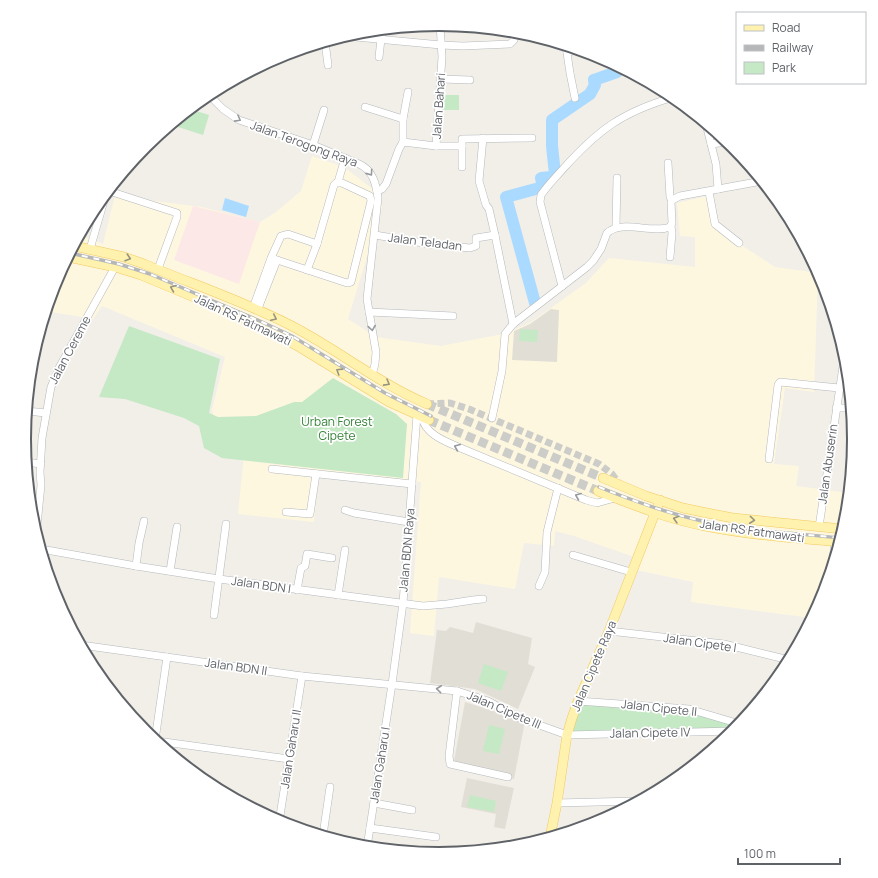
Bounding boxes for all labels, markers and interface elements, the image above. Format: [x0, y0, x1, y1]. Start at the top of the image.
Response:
legend [736, 12, 866, 84]
text: Road [772, 19, 800, 36]
text: Railway [772, 39, 814, 56]
text: Park [772, 59, 797, 76]
street label: Jalan Bahari [428, 72, 449, 140]
one-way arrow [234, 114, 241, 121]
street label: Jalan Terogong Raya [248, 116, 360, 171]
one-way arrow [365, 169, 373, 176]
street label: Jalan Teladan [387, 229, 463, 254]
one-way arrow [124, 254, 131, 262]
one-way arrow [169, 284, 176, 292]
street label: Jalan RS Fatmawati [192, 290, 295, 350]
street label: Jalan Cereme [44, 313, 95, 387]
one-way arrow [270, 313, 278, 321]
one-way arrow [367, 325, 376, 331]
one-way arrow [336, 368, 343, 376]
one-way arrow [383, 378, 390, 386]
park label: Urban Forest Cipete [301, 413, 373, 444]
street label: Jalan Abuserin [813, 423, 842, 505]
one-way arrow [454, 443, 461, 451]
one-way arrow [574, 493, 581, 501]
street label: Jalan BDN Raya [394, 507, 419, 592]
one-way arrow [673, 515, 680, 524]
street label: Jalan RS Fatmawati [699, 515, 806, 546]
one-way arrow [749, 515, 755, 524]
street label: Jalan BDN I [230, 572, 292, 597]
street label: Jalan Cipete Raya [567, 618, 620, 714]
street label: Jalan Cipete I [662, 629, 738, 656]
street label: Jalan BDN II [204, 654, 268, 679]
one-way arrow [436, 685, 442, 694]
street label: Jalan Cipete III [464, 686, 544, 733]
street label: Jalan Cipete II [620, 695, 698, 720]
street label: Jalan Gaharu II [276, 708, 305, 790]
street label: Jalan Cipete IV [609, 723, 691, 742]
street label: Jalan Gaharu I [365, 726, 394, 804]
scale bar [738, 840, 840, 866]
text: 100 m [744, 845, 776, 862]

